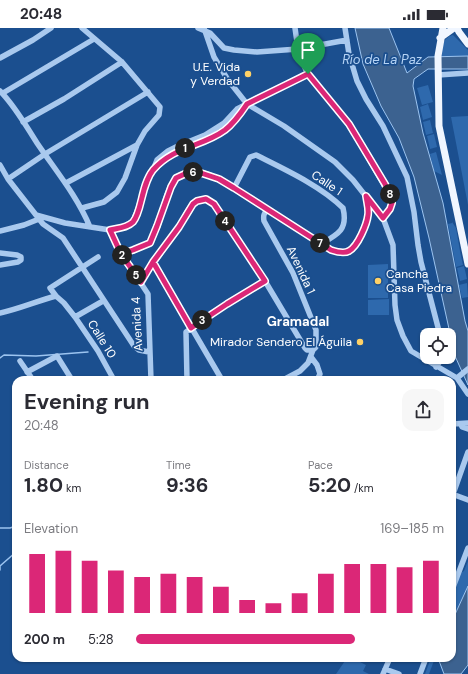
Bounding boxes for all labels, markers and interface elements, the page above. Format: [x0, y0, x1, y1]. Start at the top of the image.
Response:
text: 20:48 [20, 4, 62, 24]
pin [291, 33, 325, 74]
icon: arrive [297, 39, 319, 61]
water label: Río de La Paz [342, 51, 423, 68]
place label: U.E. Vida y Verdad [190, 59, 240, 89]
marker: U.E. Vida y Verdad [243, 69, 253, 79]
pin: 1 [175, 138, 195, 158]
text: 1 [183, 141, 187, 155]
pin: 6 [183, 162, 203, 182]
text: 6 [190, 165, 196, 179]
street label: Calle 1 [308, 167, 346, 199]
pin: 8 [380, 184, 400, 204]
text: 8 [387, 187, 393, 201]
pin: 4 [215, 211, 235, 231]
text: 4 [221, 214, 229, 228]
pin: 7 [310, 233, 330, 253]
text: 7 [317, 236, 323, 250]
street label: Avenida 1 [283, 244, 319, 296]
pin: 2 [112, 245, 132, 265]
text: 2 [119, 248, 125, 262]
pin: 5 [126, 265, 146, 285]
place label: Cancha Casa Piedra [386, 266, 452, 296]
text: 5 [133, 268, 139, 282]
marker: Cancha Casa Piedra [373, 276, 383, 286]
street label: Avenida 4 [128, 296, 146, 352]
pin: 3 [192, 310, 212, 330]
text: 3 [199, 313, 205, 327]
district label: Gramadal [267, 313, 329, 330]
street label: Calle 10 [84, 317, 120, 361]
map controls [420, 328, 456, 364]
button: locate [420, 328, 456, 364]
place label: Mirador Sendero El Águila [210, 334, 352, 350]
marker: Mirador Sendero El Águila [355, 337, 365, 347]
text: Evening run [24, 387, 150, 416]
button: share [402, 389, 444, 431]
text: 20:48 [24, 417, 59, 434]
text: Distance [24, 458, 69, 472]
text: Time [166, 458, 191, 472]
text: Pace [308, 458, 333, 472]
text: 1.80 [24, 472, 63, 498]
text: 9:36 [166, 472, 209, 498]
text: 5:20 [308, 472, 351, 498]
text: km [63, 481, 81, 495]
text: /km [351, 481, 374, 495]
text: Elevation [24, 520, 78, 537]
text: 169–185 m [380, 520, 444, 537]
text: 200 m [24, 631, 65, 648]
text: 5:28 [88, 631, 114, 648]

